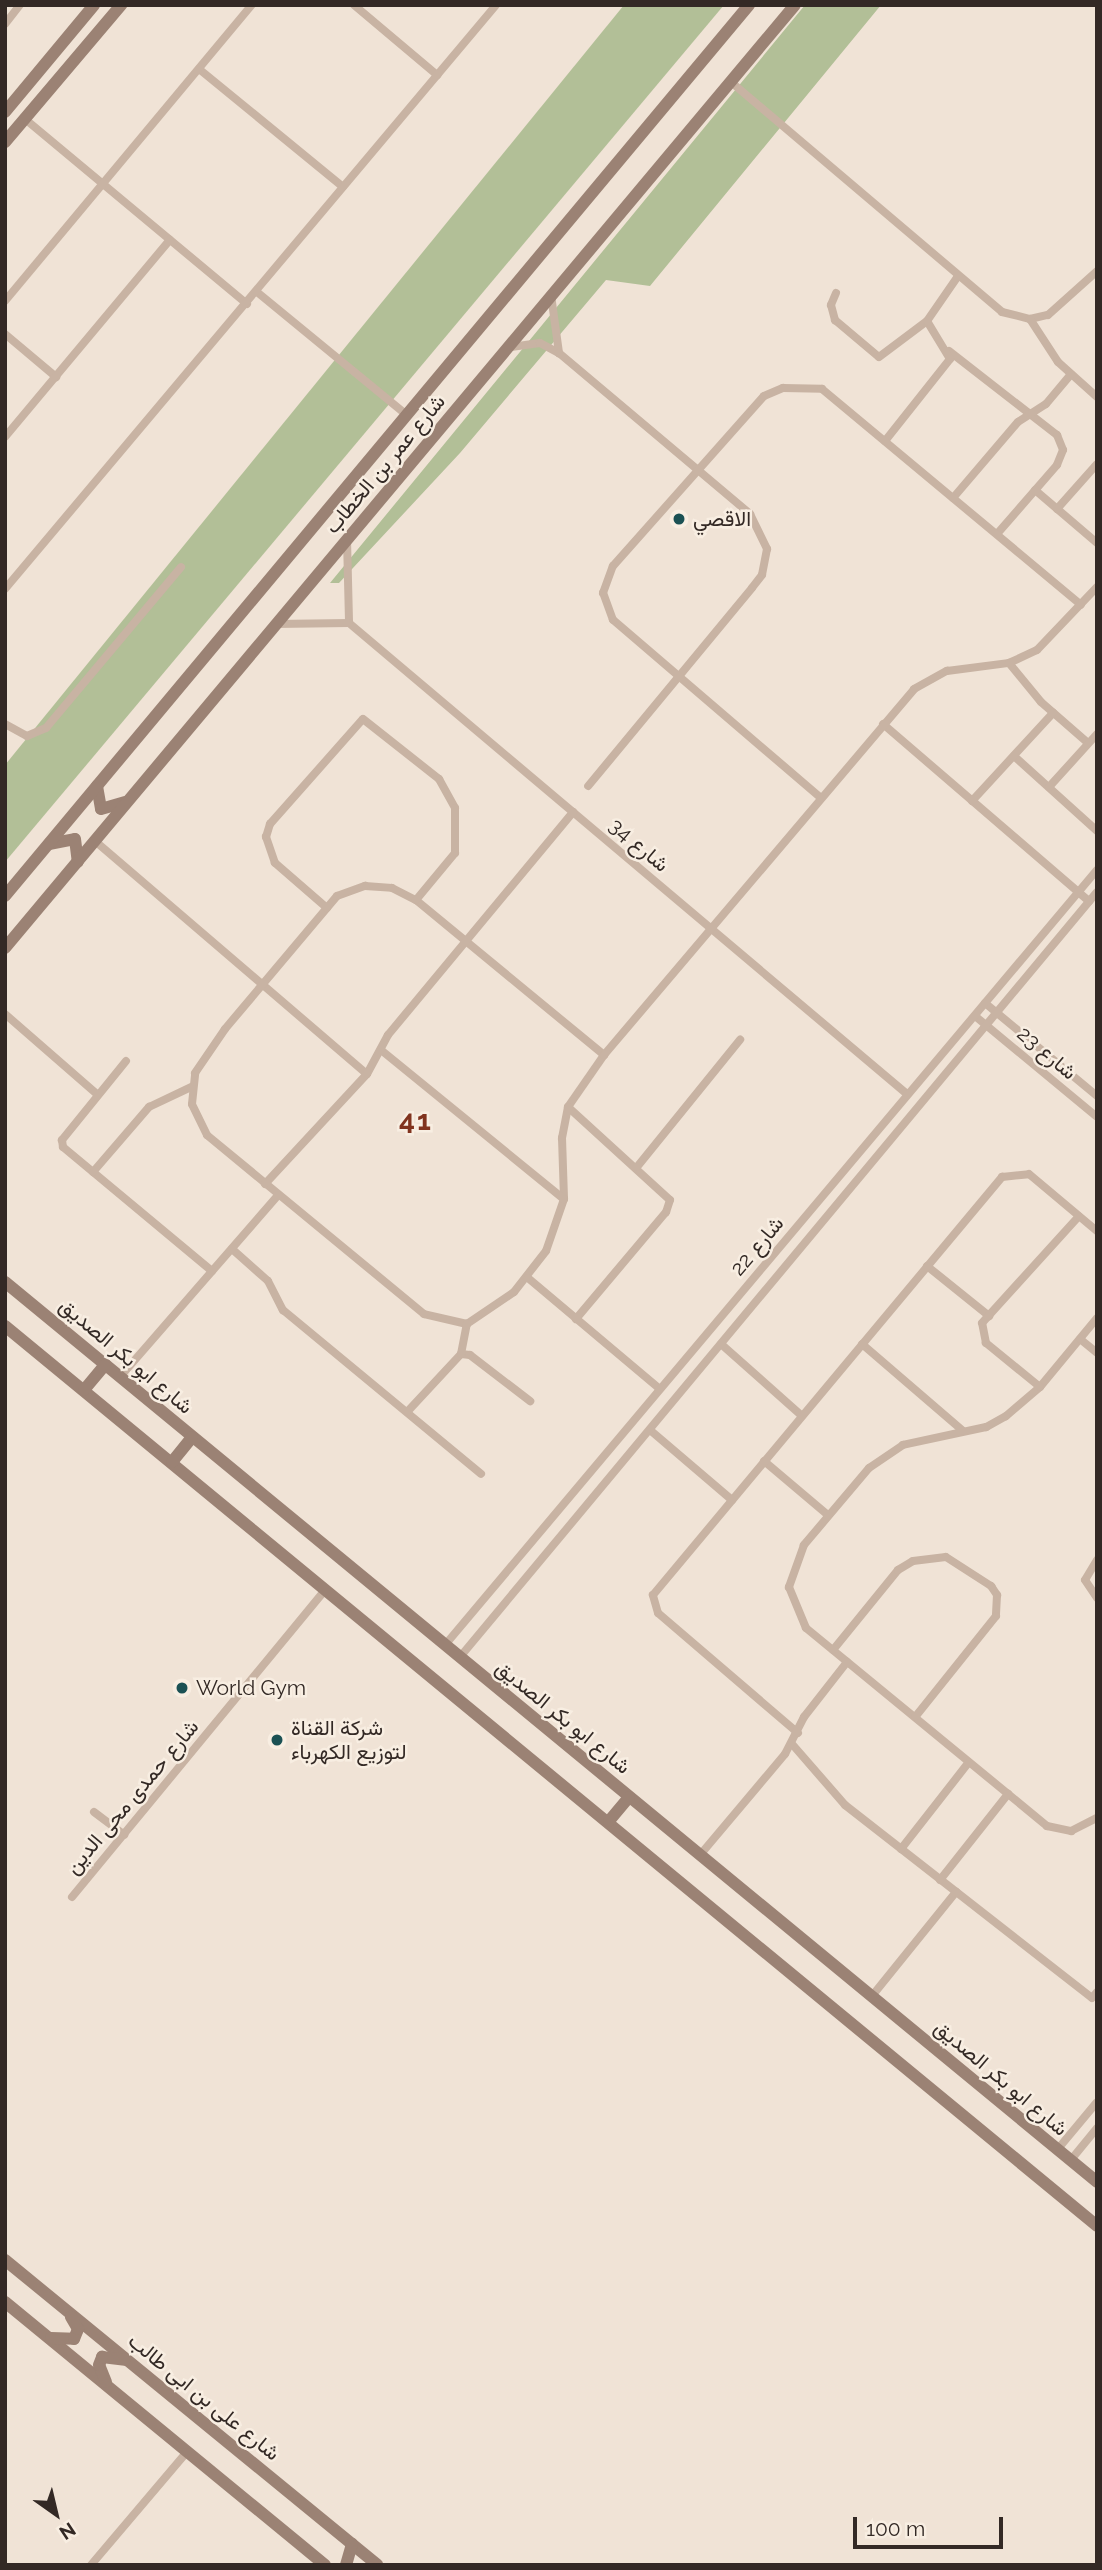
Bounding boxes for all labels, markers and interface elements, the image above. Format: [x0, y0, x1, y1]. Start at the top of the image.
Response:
street label: شارع عمر بن الخطاب [319, 389, 451, 539]
place label: الاقصي [693, 506, 751, 532]
marker: الاقصي [671, 511, 687, 527]
street label: شارع 34 [604, 813, 674, 877]
street label: شارع 23 [1012, 1021, 1082, 1085]
district label: 41 [399, 1104, 433, 1138]
street label: شارع 22 [725, 1211, 789, 1281]
street label: شارع ابو بكر الصديق [54, 1293, 198, 1419]
street label: شارع ابو بكر الصديق [490, 1655, 636, 1779]
place label: World Gym [196, 1675, 306, 1701]
marker: World Gym [174, 1680, 190, 1696]
street label: شارع حمدى محى الدين [60, 1715, 204, 1879]
place label: شركة القناة لتوزيع الكهرباء [291, 1715, 407, 1765]
marker: شركة القناة لتوزيع الكهرباء [269, 1732, 285, 1748]
street label: شارع ابو بكر الصديق [929, 2015, 1073, 2141]
street label: شارع على بن ابى طالب [123, 2328, 285, 2466]
north arrow [21, 2479, 91, 2549]
scale bar [857, 2504, 1007, 2548]
text: 100 m [866, 2516, 925, 2541]
text: N [56, 2518, 80, 2545]

